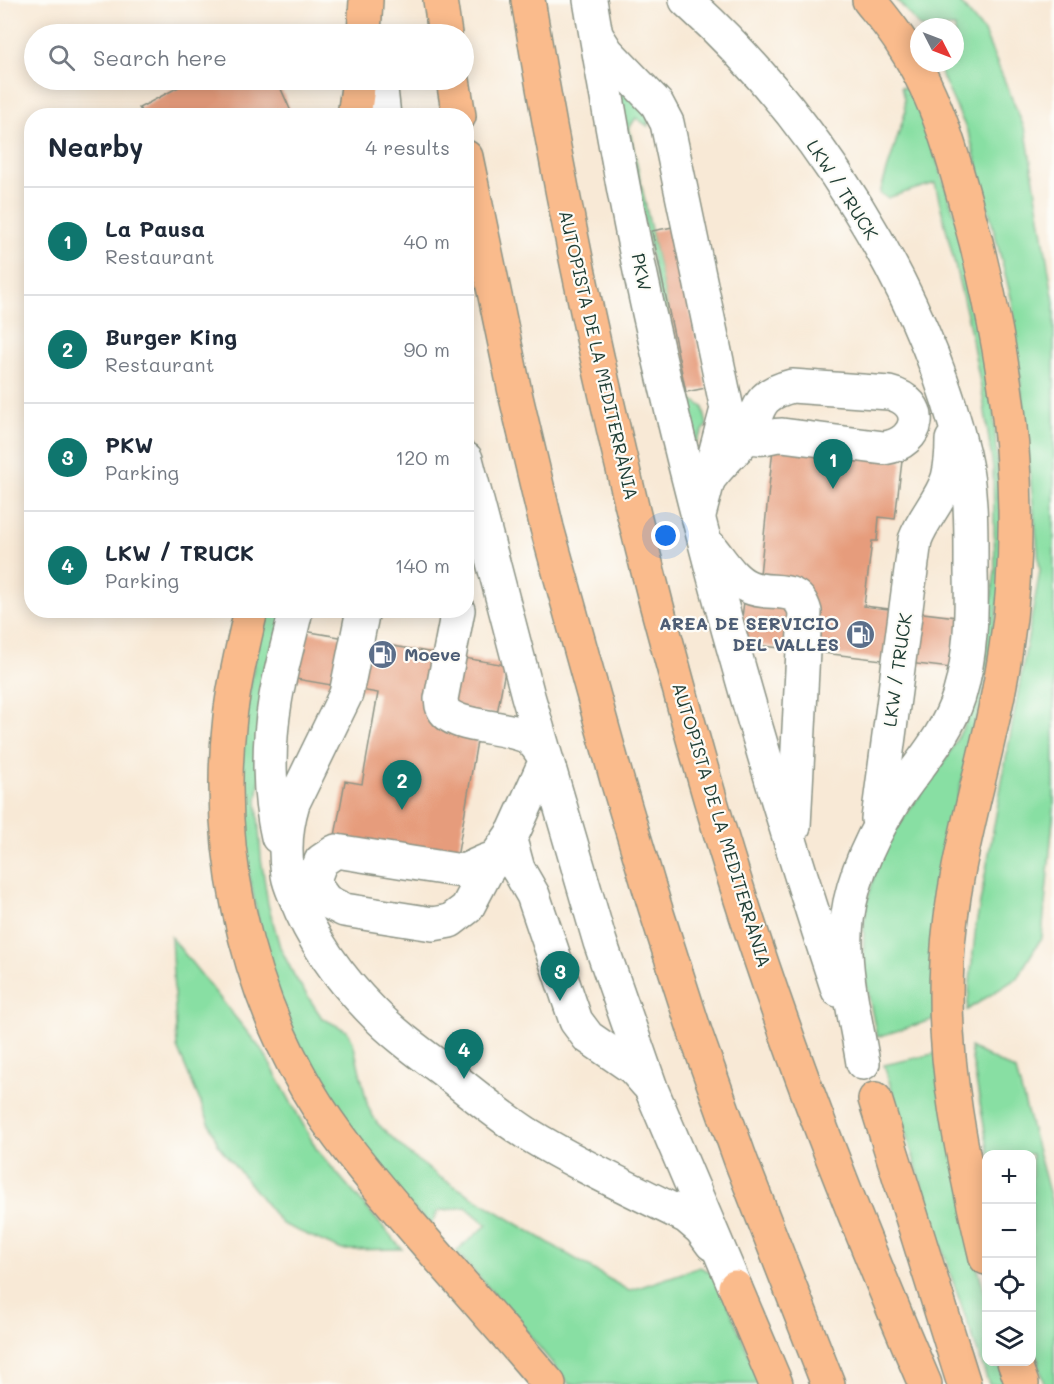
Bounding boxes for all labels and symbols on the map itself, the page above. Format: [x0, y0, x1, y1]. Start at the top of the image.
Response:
north arrow [910, 18, 964, 72]
street label: LKW / TRUCK [802, 135, 884, 244]
street label: AUTOPISTA DE LA MEDITERRÀNIA [554, 208, 644, 502]
street label: PKW [627, 251, 657, 293]
pin: 1 [814, 440, 852, 489]
your location [651, 521, 680, 550]
place label: AREA DE SERVICIO DEL VALLES [659, 611, 839, 656]
street label: LKW / TRUCK [877, 611, 917, 728]
fuel station icon: AREA DE SERVICIO DEL VALLES [844, 618, 876, 650]
fuel station icon: Moeve [367, 639, 399, 671]
place label: Moeve [404, 642, 461, 666]
street label: AUTOPISTA DE LA MEDITERRÀNIA [667, 679, 777, 970]
pin: 2 [382, 760, 422, 810]
pin: 3 [540, 952, 580, 1001]
pin: 4 [444, 1030, 484, 1079]

